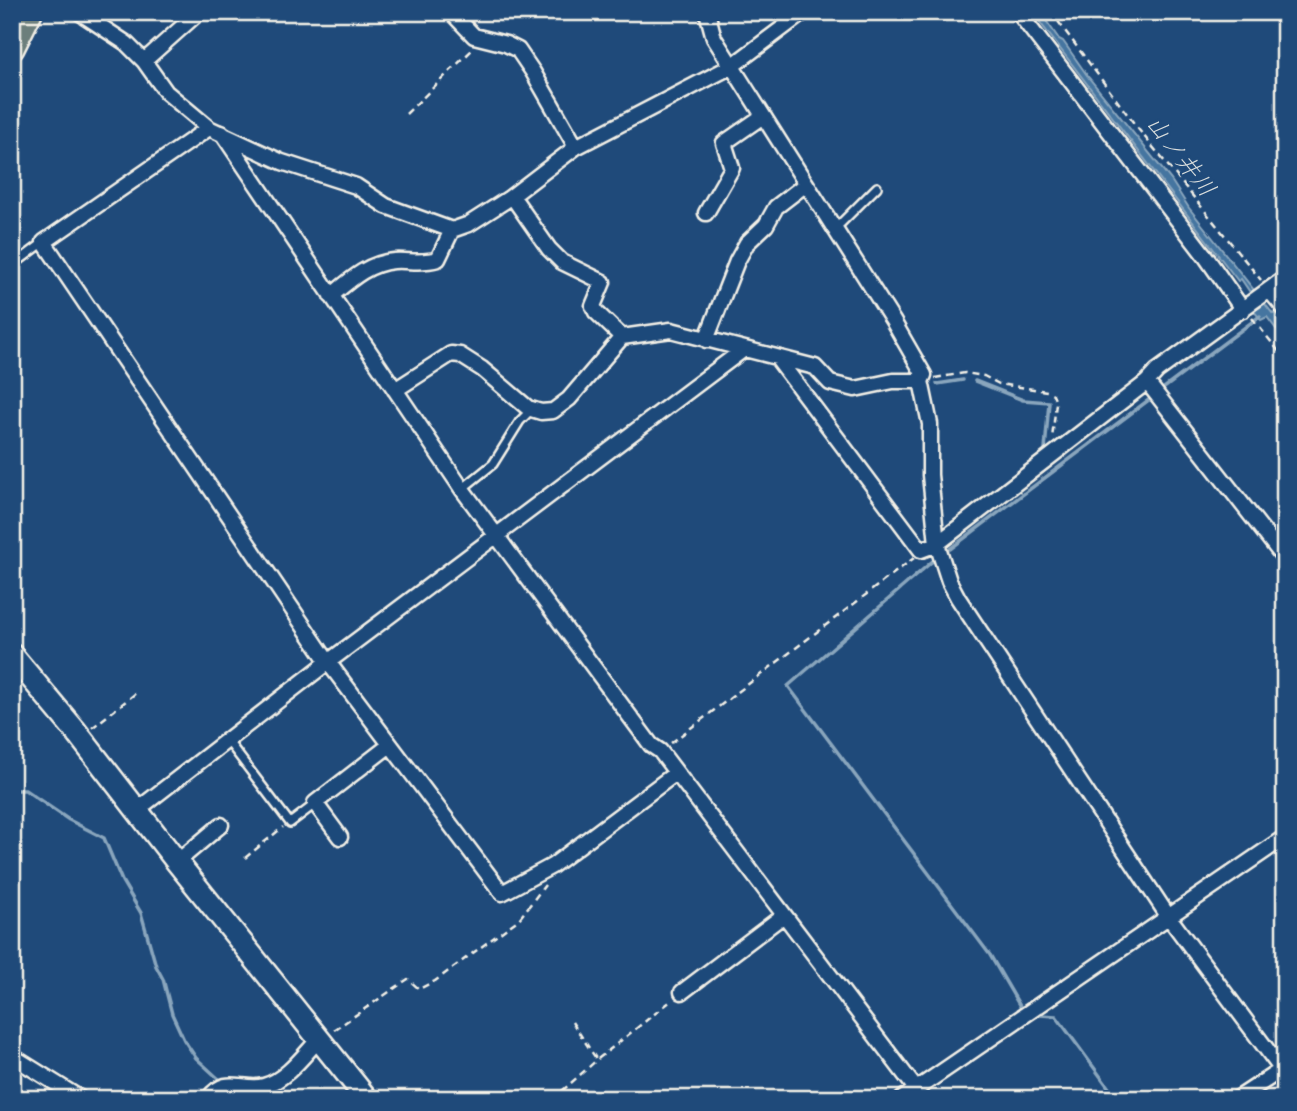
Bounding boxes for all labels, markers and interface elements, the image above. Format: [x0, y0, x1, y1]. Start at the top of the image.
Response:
water label: 山ノ井川 [1140, 108, 1224, 202]

